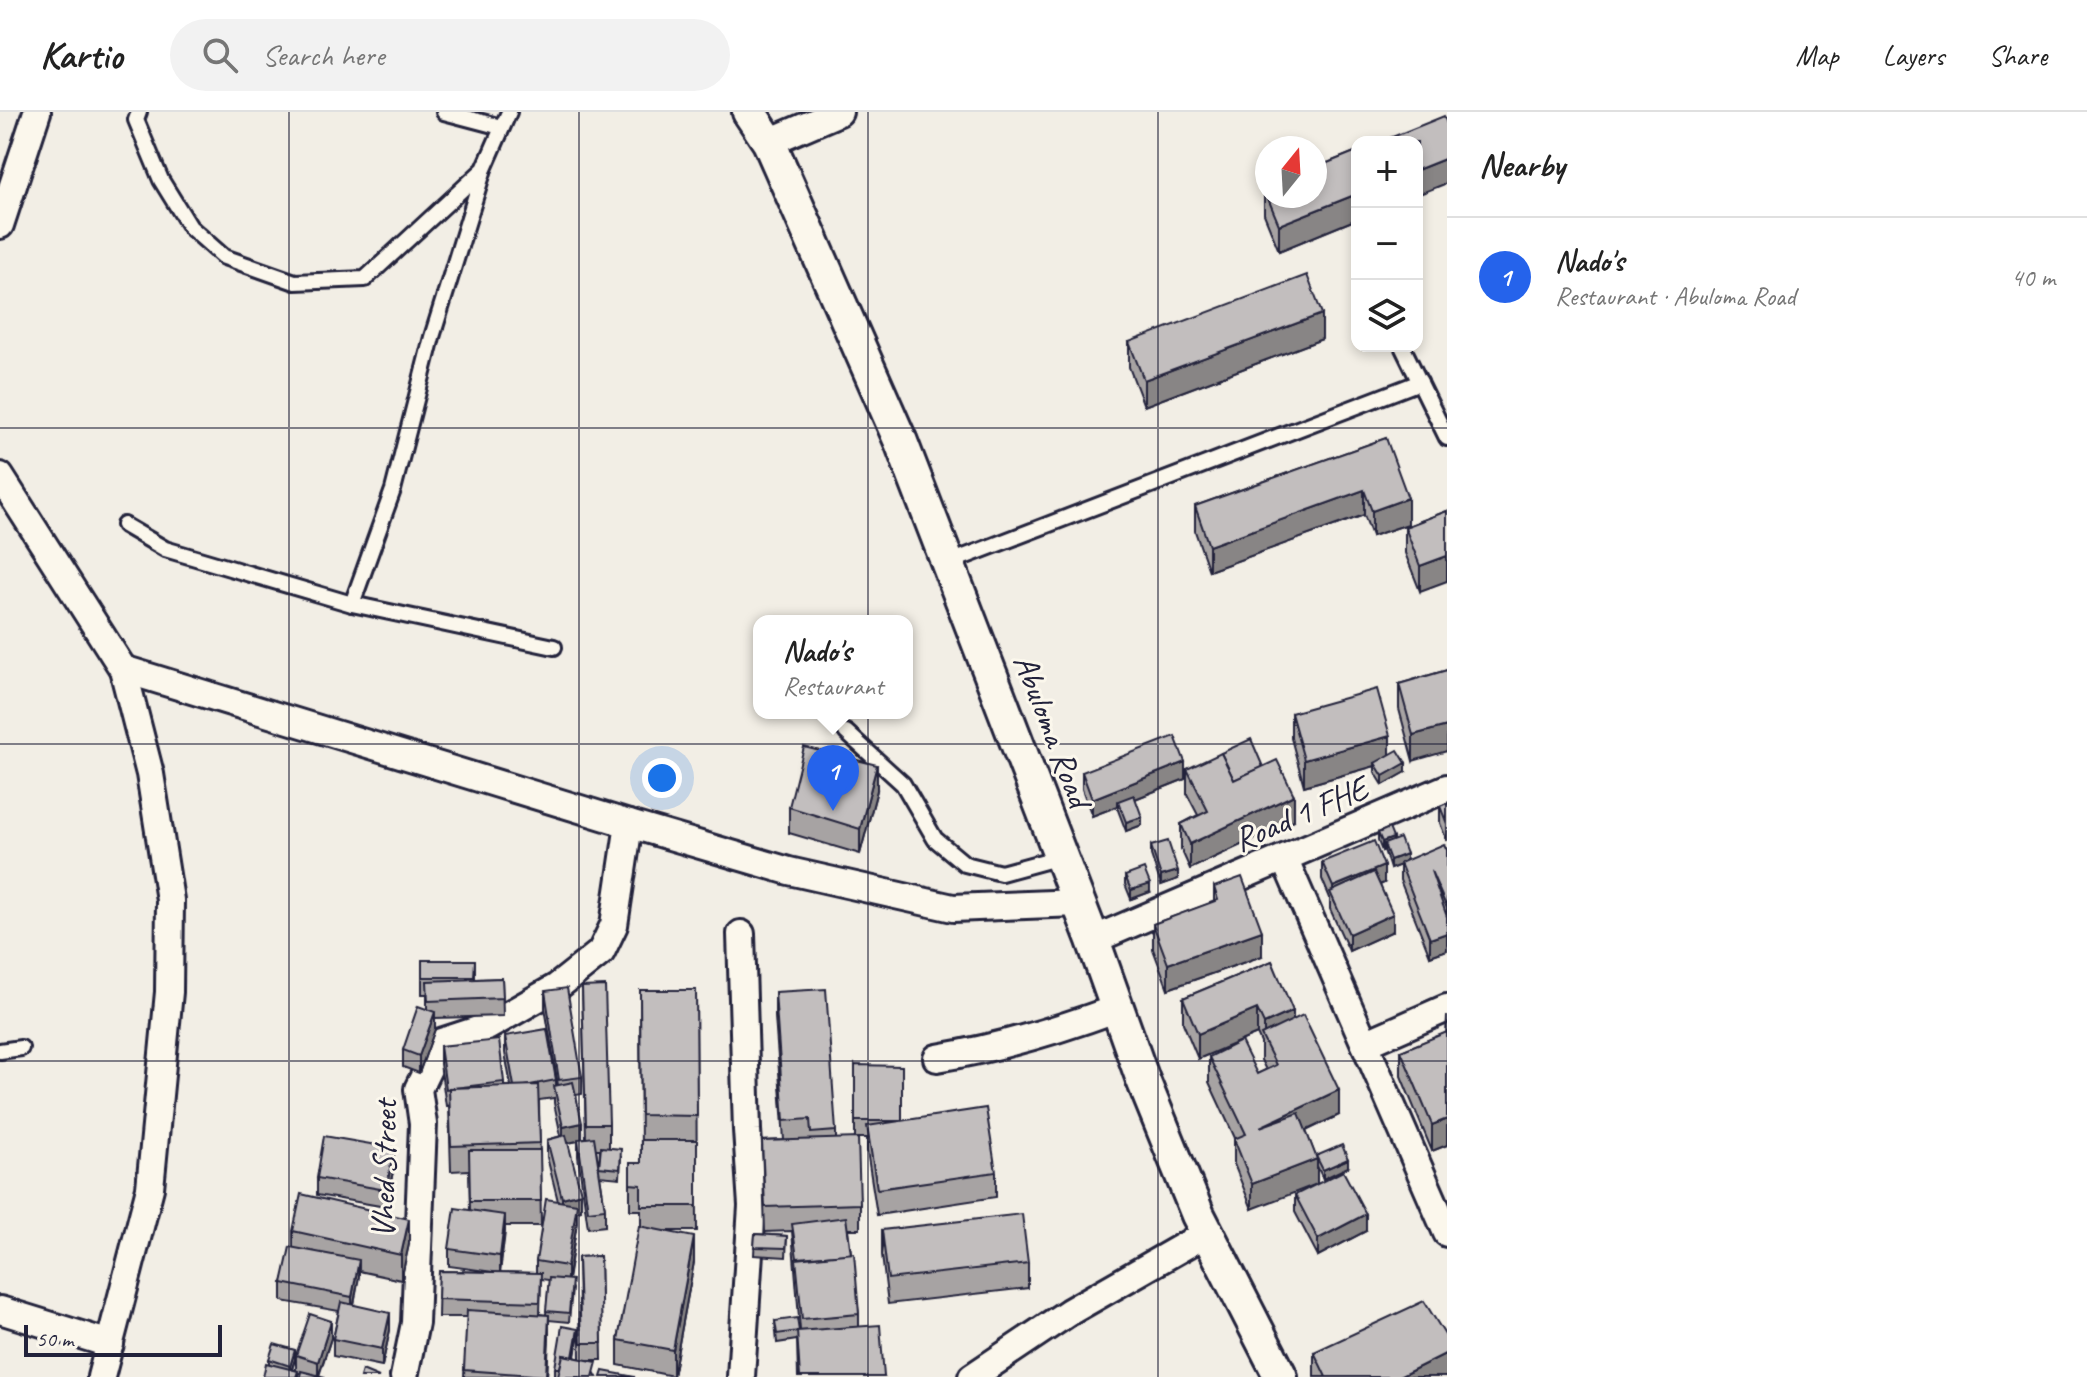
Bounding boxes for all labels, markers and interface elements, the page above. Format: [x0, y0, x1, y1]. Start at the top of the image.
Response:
search box [170, 19, 730, 91]
text: Kartio [40, 32, 122, 79]
icon: search [198, 33, 242, 77]
text: Search here [262, 36, 384, 74]
text: Map [1796, 38, 1839, 73]
text: Layers [1883, 38, 1944, 73]
text: Share [1988, 38, 2047, 73]
north arrow [1255, 136, 1327, 208]
map controls [1351, 136, 1423, 352]
button: + [1351, 136, 1423, 208]
text: Nearby [1479, 143, 1565, 186]
button: − [1351, 208, 1423, 280]
text: Nado's [1555, 242, 1624, 280]
text: 1 [1499, 261, 1511, 294]
text: 40 m [2011, 261, 2055, 294]
button: layers [1351, 280, 1423, 352]
text: Restaurant · Abuloma Road [1555, 280, 1795, 313]
popup [753, 615, 913, 719]
text: Nado's [783, 632, 852, 670]
street label: Abuloma Road [1004, 648, 1103, 817]
text: Restaurant [783, 670, 883, 703]
pin: 1 [807, 745, 859, 811]
your location [642, 758, 682, 798]
street label: Road 1 FHE [1227, 765, 1377, 861]
street label: Vhed Street [361, 1096, 406, 1239]
scale bar [24, 1321, 222, 1357]
text: 50 m [36, 1325, 73, 1353]

